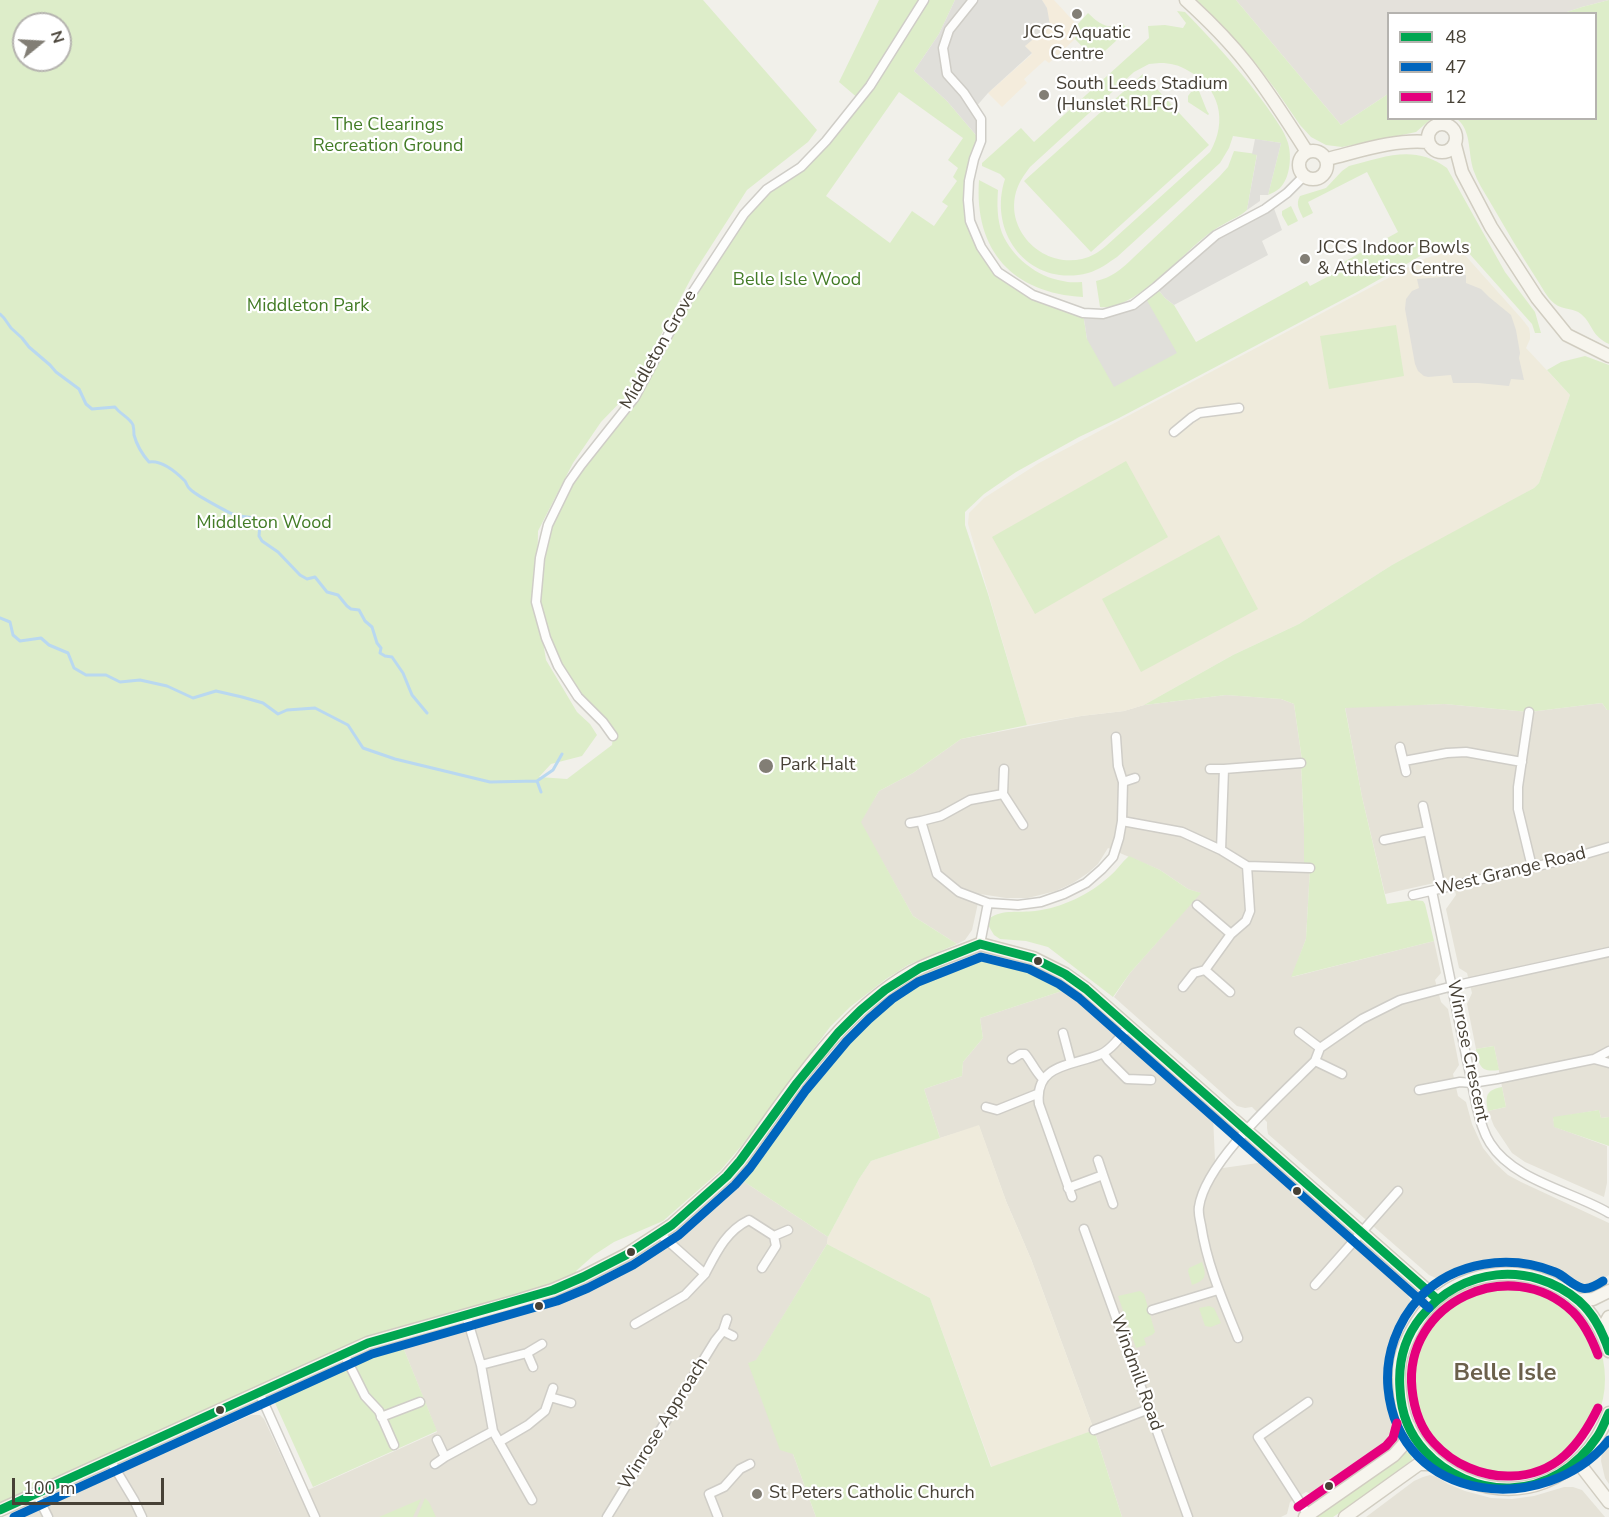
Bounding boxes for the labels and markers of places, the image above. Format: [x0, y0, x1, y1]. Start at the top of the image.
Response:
marker: JCCS Aquatic Centre [1070, 7, 1084, 21]
place label: JCCS Aquatic Centre [1023, 23, 1131, 66]
place label: South Leeds Stadium (Hunslet RLFC) [1056, 74, 1228, 116]
marker: South Leeds Stadium (Hunslet RLFC) [1037, 88, 1051, 102]
place label: JCCS Indoor Bowls & Athletics Centre [1317, 238, 1470, 280]
marker: JCCS Indoor Bowls & Athletics Centre [1298, 252, 1312, 266]
place label: Park Halt [780, 755, 855, 777]
marker: Park Halt [757, 757, 775, 775]
unlabelled marker [1032, 955, 1044, 967]
unlabelled marker [1291, 1185, 1303, 1197]
unlabelled marker [625, 1246, 637, 1258]
unlabelled marker [533, 1300, 545, 1312]
unlabelled marker [214, 1404, 226, 1416]
unlabelled marker [1323, 1480, 1335, 1492]
place label: St Peters Catholic Church [769, 1483, 975, 1505]
marker: St Peters Catholic Church [750, 1487, 764, 1501]

